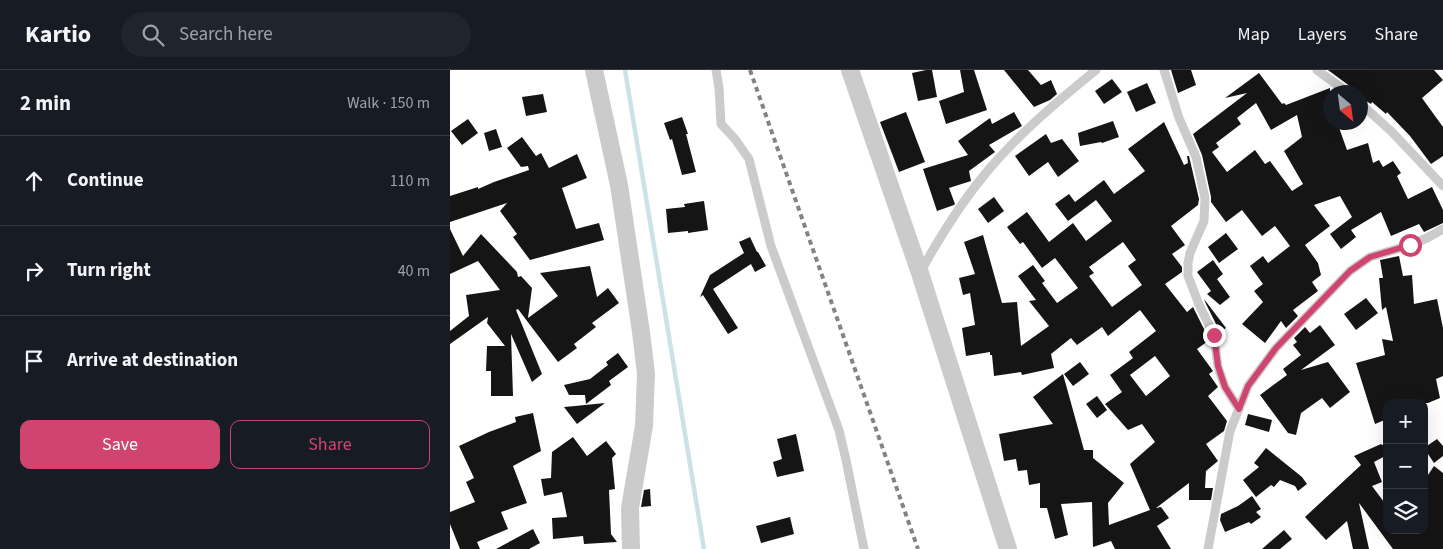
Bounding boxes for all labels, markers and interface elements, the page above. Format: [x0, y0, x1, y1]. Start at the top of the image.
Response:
search box [121, 12, 471, 57]
text: Kartio [25, 17, 91, 52]
icon: search [139, 21, 167, 49]
text: Search here [179, 21, 273, 48]
text: Map [1238, 22, 1270, 47]
text: Layers [1298, 22, 1347, 47]
text: Share [1375, 22, 1418, 47]
north arrow [1323, 85, 1368, 130]
text: 2 min [20, 88, 71, 118]
text: Walk · 150 m [347, 92, 430, 114]
icon: ahead [20, 167, 48, 195]
text: Continue [67, 167, 144, 194]
text: 110 m [390, 170, 430, 192]
route start [1399, 234, 1422, 257]
icon: right [20, 257, 48, 285]
text: Turn right [67, 257, 151, 284]
text: 40 m [398, 260, 430, 282]
route end [1203, 324, 1226, 347]
icon: arrive [20, 347, 48, 375]
text: Arrive at destination [67, 347, 238, 374]
map controls [1383, 399, 1428, 534]
button: + [1383, 399, 1428, 444]
button: Save [20, 420, 220, 469]
button: Share [230, 420, 430, 469]
button: − [1383, 444, 1428, 489]
button: layers [1383, 489, 1428, 534]

